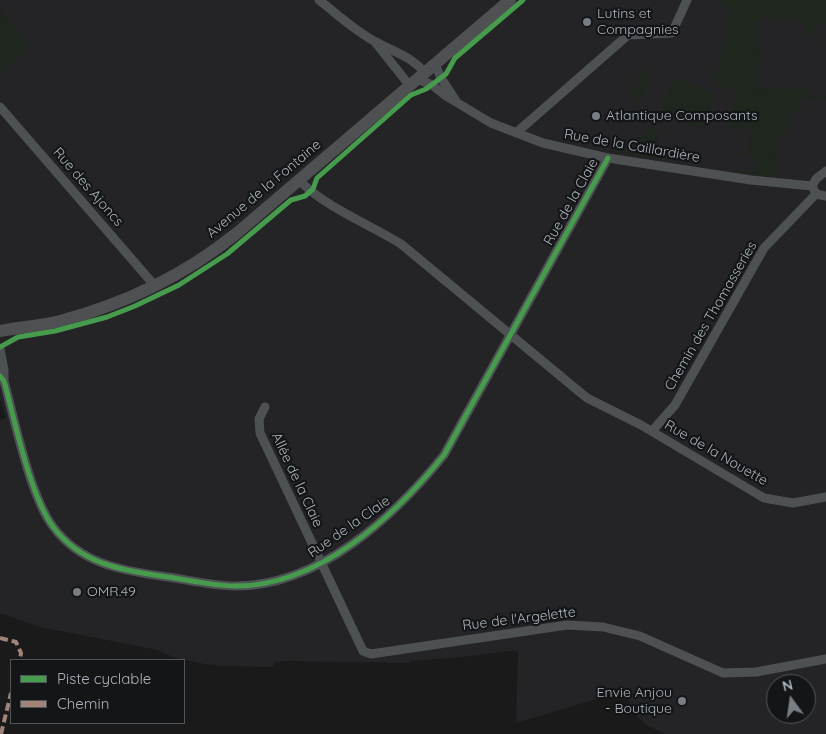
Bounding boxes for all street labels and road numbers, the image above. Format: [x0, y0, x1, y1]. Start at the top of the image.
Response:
street label: Rue de la Caillardière [563, 126, 701, 166]
street label: Avenue de la Fontaine [203, 136, 325, 242]
street label: Rue des Ajoncs [49, 144, 127, 230]
street label: Rue de la Claie [540, 156, 602, 248]
street label: Chemin des Thomasseries [661, 238, 761, 394]
street label: Rue de la Nouette [661, 417, 771, 489]
street label: Allée de la Claie [268, 430, 326, 530]
street label: Rue de la Claie [305, 492, 393, 562]
street label: Rue de l'Argelette [461, 604, 577, 634]

